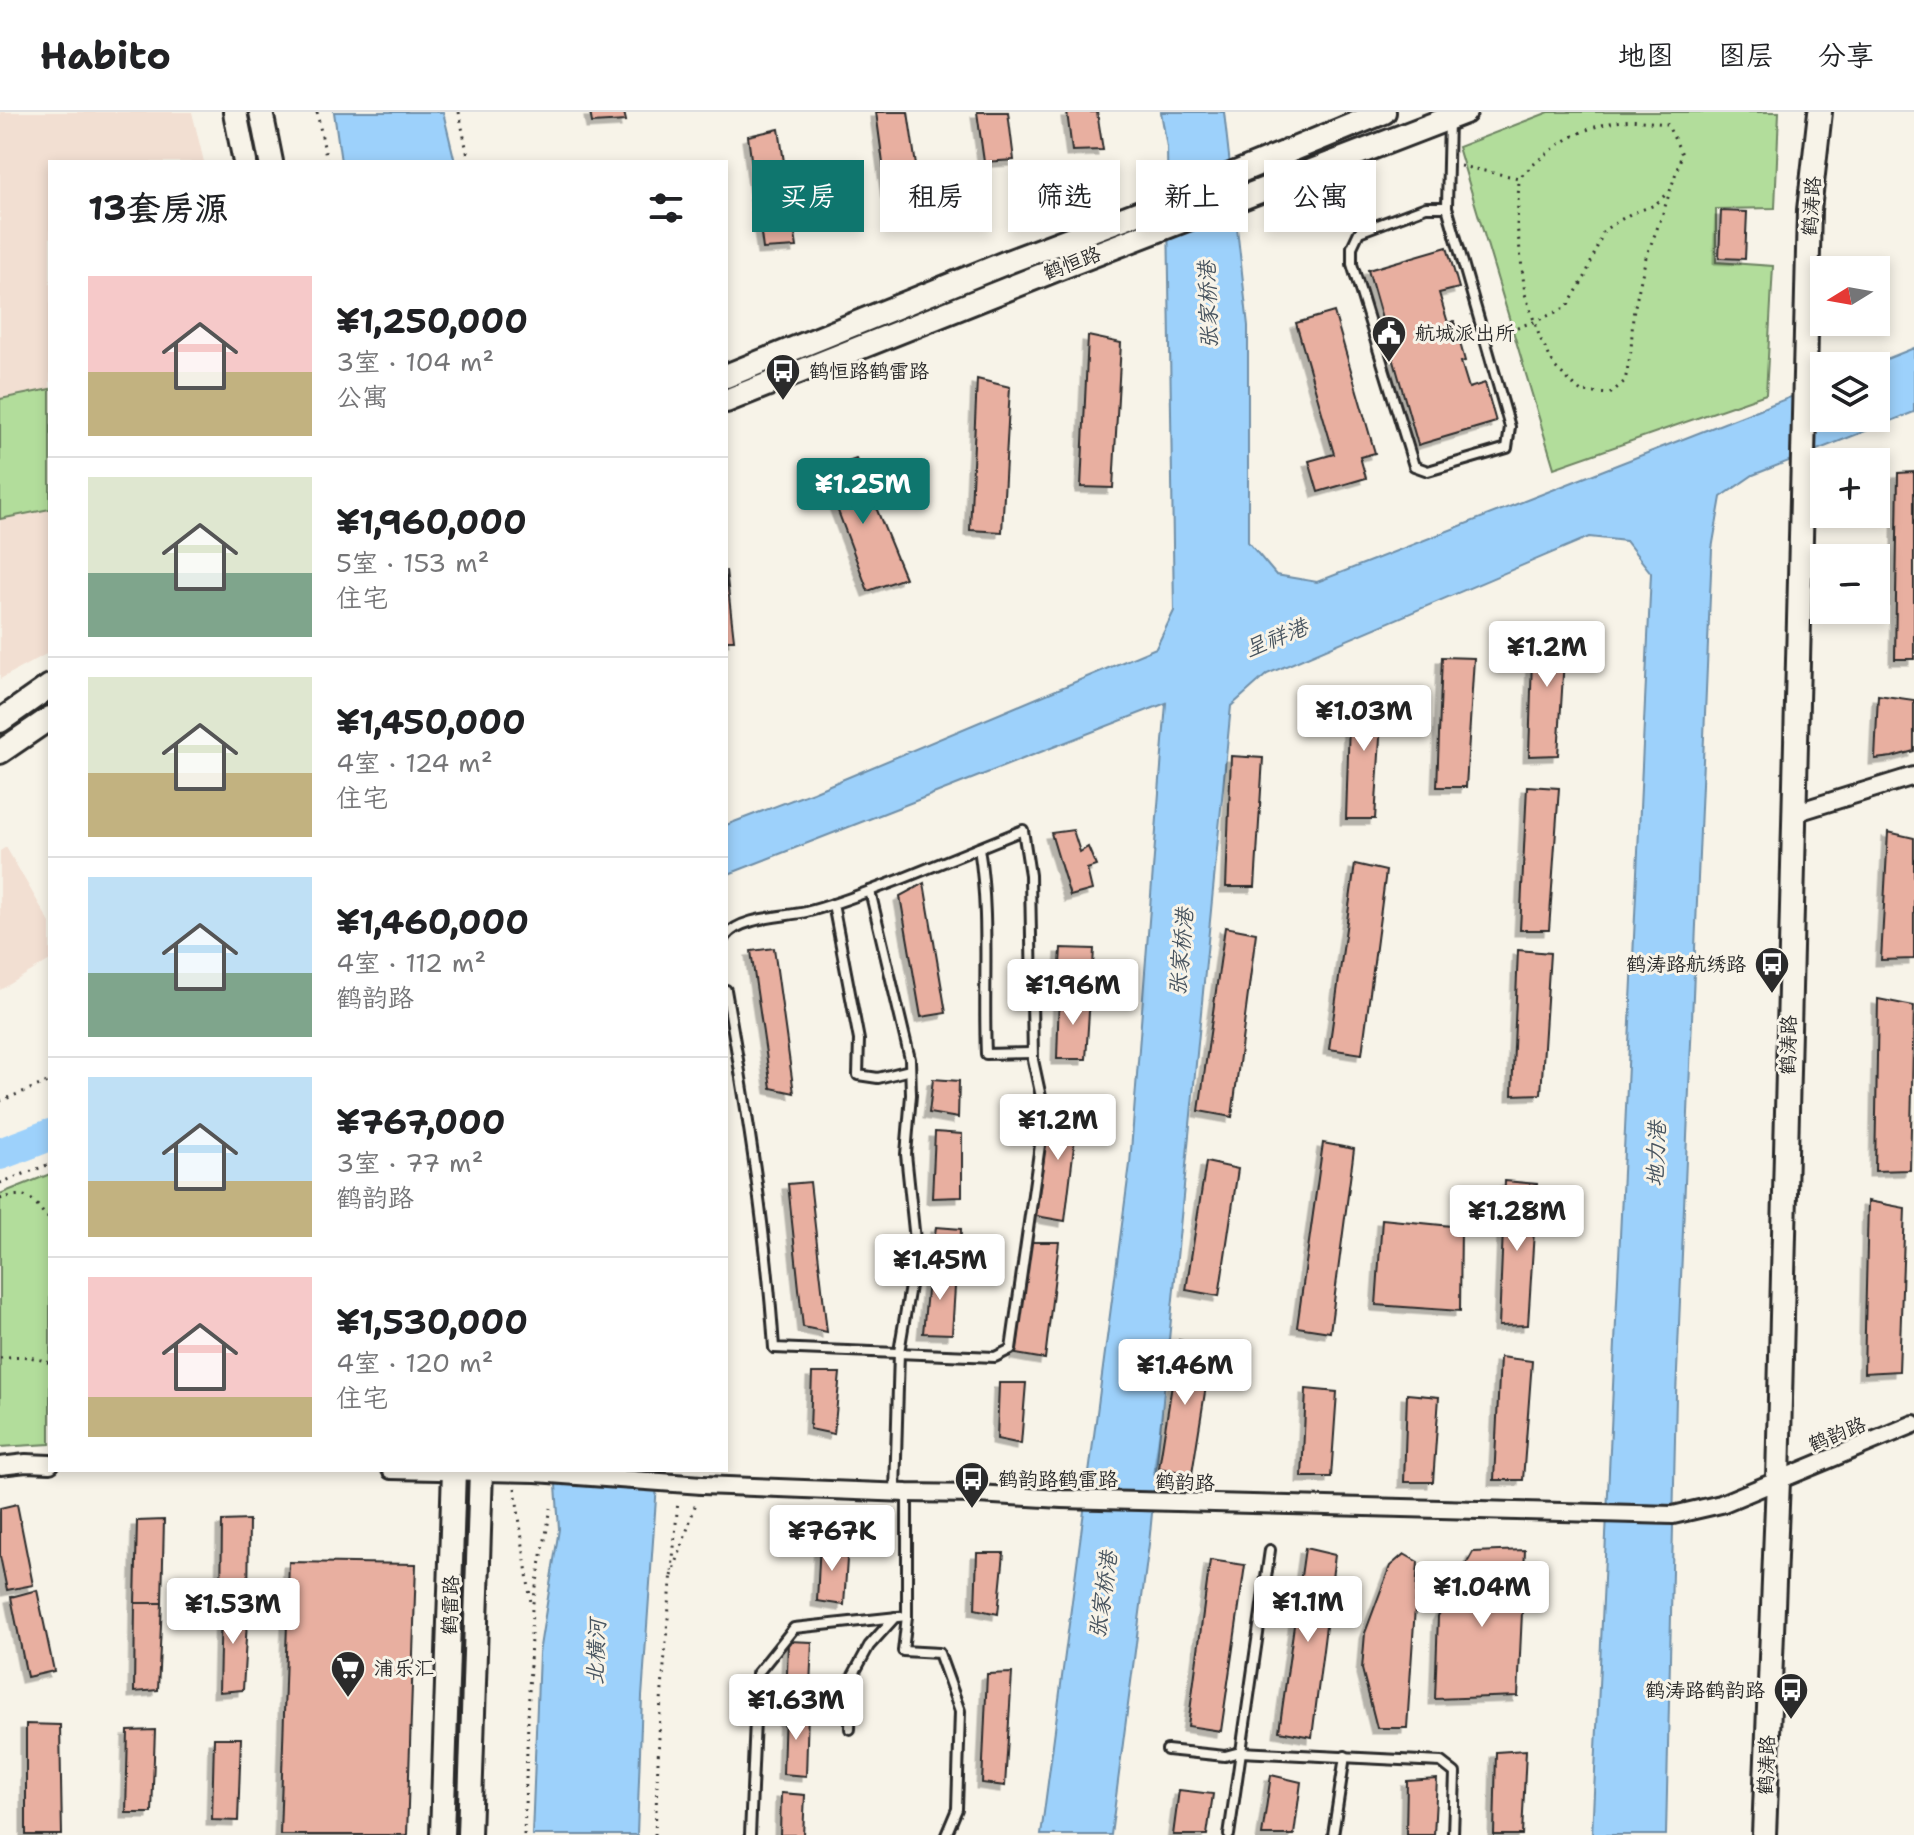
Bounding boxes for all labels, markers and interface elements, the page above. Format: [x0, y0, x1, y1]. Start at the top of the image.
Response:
text: Habito [40, 30, 171, 81]
text: 地图 [1618, 36, 1674, 74]
text: 图层 [1718, 36, 1774, 74]
text: 分享 [1818, 36, 1874, 74]
chip: 买房 [752, 160, 864, 232]
chip: 租房 [880, 160, 992, 232]
chip: 筛选 [1008, 160, 1120, 232]
chip: 新上 [1136, 160, 1248, 232]
chip: 公寓 [1264, 160, 1376, 232]
street label: 鹤涛路 [1796, 174, 1826, 237]
text: 13套房源 [88, 185, 229, 231]
icon: filters [644, 186, 688, 230]
street label: 鹤恒路 [1039, 240, 1106, 286]
north arrow [1810, 256, 1890, 336]
map controls [1810, 256, 1890, 624]
water label: 张家桥港 [1192, 259, 1224, 349]
text: ¥1,250,000 [336, 298, 528, 344]
icon: home [152, 308, 248, 404]
public building icon: 航城派出所 [1370, 314, 1408, 364]
place label: 航城派出所 [1415, 320, 1515, 346]
text: 3室 · 104 m² [336, 344, 494, 379]
bus stop icon: 鹤恒路鹤雷路 [764, 352, 802, 402]
button: layers [1810, 352, 1890, 432]
place label: 鹤恒路鹤雷路 [809, 358, 930, 384]
text: 公寓 [336, 379, 388, 414]
button: + [1810, 448, 1890, 528]
pin: ¥1.25M [798, 458, 928, 526]
text: ¥1.25M [815, 466, 911, 501]
text: ¥1,960,000 [336, 499, 527, 545]
icon: home [152, 509, 248, 605]
button: − [1810, 544, 1890, 624]
text: 5室 · 153 m² [336, 545, 490, 580]
text: 住宅 [336, 580, 388, 615]
water label: 呈祥港 [1240, 611, 1314, 664]
pin: ¥1.2M [1491, 621, 1603, 689]
text: ¥1.2M [1507, 629, 1587, 664]
pin: ¥1.03M [1299, 685, 1429, 753]
text: ¥1.03M [1315, 693, 1413, 728]
text: ¥1,450,000 [336, 699, 526, 745]
icon: home [152, 709, 248, 805]
text: 4室 · 124 m² [336, 745, 493, 780]
text: 住宅 [336, 780, 388, 815]
text: ¥1,460,000 [336, 899, 529, 945]
water label: 张家桥港 [1163, 905, 1199, 997]
icon: home [152, 909, 248, 1005]
text: 4室 · 112 m² [336, 945, 486, 980]
bus stop icon: 鹤涛路航绣路 [1753, 945, 1791, 995]
place label: 鹤涛路航绣路 [1626, 951, 1747, 977]
pin: ¥1.96M [1008, 959, 1138, 1027]
text: ¥1.96M [1025, 967, 1121, 1002]
text: 鹤韵路 [336, 980, 414, 1015]
street label: 鹤涛路 [1774, 1014, 1802, 1075]
pin: ¥1.2M [1002, 1094, 1114, 1162]
text: ¥767,000 [336, 1099, 506, 1145]
text: ¥1.2M [1018, 1102, 1098, 1137]
icon: home [152, 1109, 248, 1205]
water label: 地力港 [1640, 1119, 1672, 1187]
text: 3室 · 77 m² [336, 1145, 483, 1180]
text: 鹤韵路 [336, 1180, 414, 1215]
pin: ¥1.28M [1452, 1185, 1582, 1253]
text: ¥1.28M [1468, 1193, 1566, 1228]
pin: ¥1.45M [875, 1234, 1005, 1302]
text: ¥1.45M [893, 1242, 987, 1277]
text: ¥1,530,000 [336, 1299, 528, 1345]
icon: home [152, 1309, 248, 1405]
pin: ¥1.46M [1120, 1339, 1250, 1407]
text: 4室 · 120 m² [336, 1345, 494, 1380]
text: ¥1.46M [1136, 1347, 1234, 1382]
text: 住宅 [336, 1380, 388, 1415]
street label: 鹤韵路 [1804, 1410, 1871, 1457]
bus stop icon: 鹤韵路鹤雷路 [953, 1460, 991, 1510]
place label: 鹤韵路鹤雷路 [998, 1466, 1119, 1492]
street label: 鹤韵路 [1155, 1468, 1216, 1496]
pin: ¥767K [776, 1505, 888, 1573]
text: ¥767K [788, 1513, 876, 1548]
water label: 张家桥港 [1083, 1547, 1124, 1641]
pin: ¥1.04M [1417, 1561, 1547, 1629]
text: ¥1.04M [1433, 1569, 1531, 1604]
street label: 鹤雷路 [436, 1574, 464, 1635]
pin: ¥1.1M [1252, 1576, 1364, 1644]
pin: ¥1.53M [168, 1578, 298, 1646]
text: ¥1.1M [1272, 1584, 1344, 1619]
text: ¥1.53M [185, 1586, 281, 1621]
water label: 北横河 [580, 1616, 612, 1685]
supermarket icon: 浦乐汇 [329, 1649, 367, 1699]
place label: 浦乐汇 [374, 1655, 434, 1681]
bus stop icon: 鹤涛路鹤韵路 [1772, 1671, 1810, 1721]
pin: ¥1.63M [731, 1674, 861, 1742]
place label: 鹤涛路鹤韵路 [1645, 1677, 1766, 1703]
text: ¥1.63M [747, 1682, 845, 1717]
street label: 鹤涛路 [1752, 1734, 1780, 1795]

